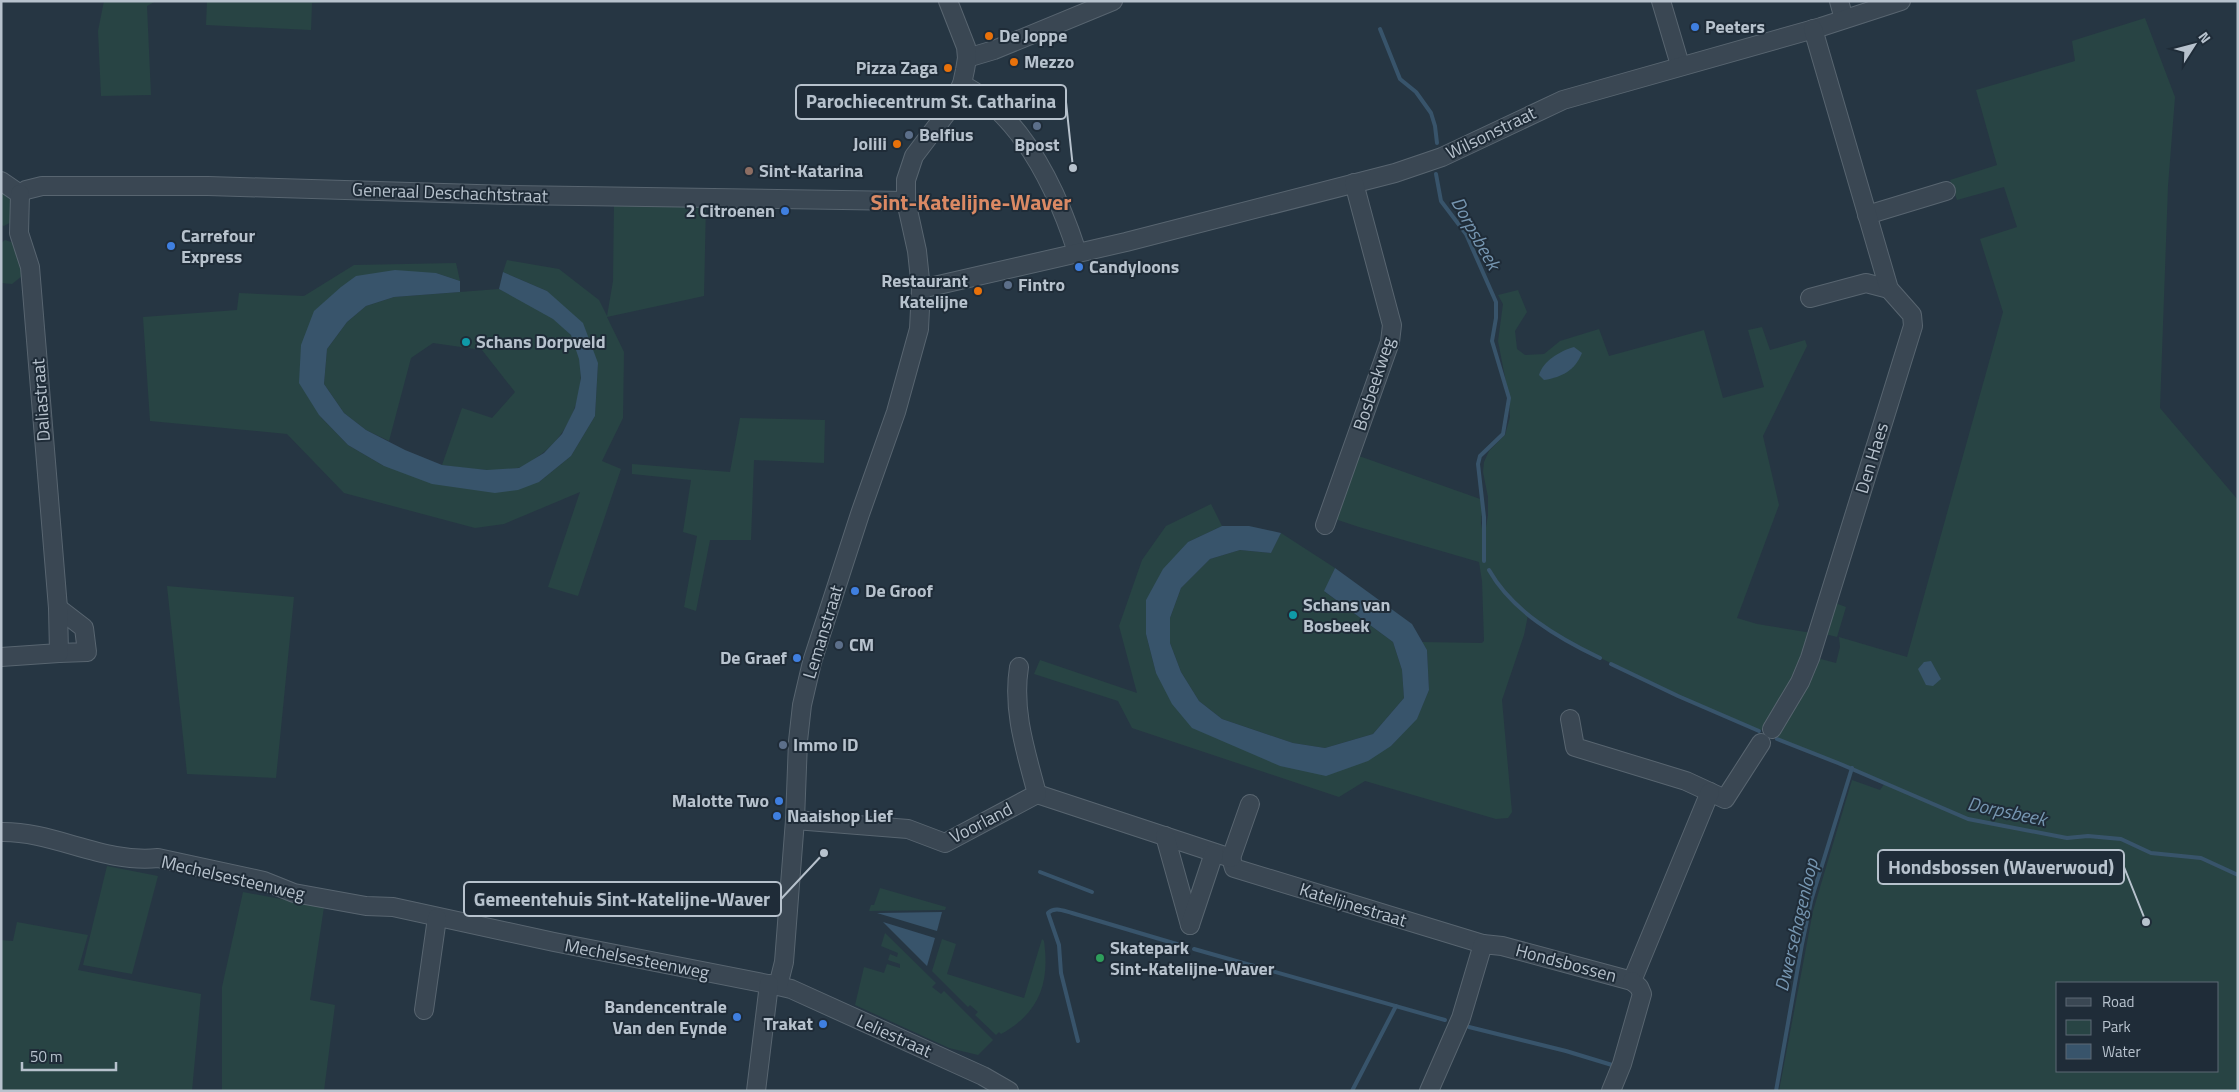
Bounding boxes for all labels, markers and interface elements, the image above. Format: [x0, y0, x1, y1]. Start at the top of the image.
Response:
place label: Peeters [1705, 13, 1765, 40]
north arrow [2169, 20, 2219, 70]
marker: Peeters [1689, 21, 1701, 33]
place label: De Joppe [999, 22, 1067, 49]
text: N [2194, 27, 2216, 47]
marker: De Joppe [983, 30, 995, 42]
place label: Mezzo [1024, 48, 1074, 75]
place label: Pizza Zaga [856, 54, 938, 81]
marker: Mezzo [1008, 56, 1020, 68]
marker: Pizza Zaga [942, 62, 954, 74]
callout: Parochiecentrum St. Catharina [796, 85, 1066, 119]
text: Parochiecentrum St. Catharina [806, 86, 1056, 115]
street label: Wilsonstraat [1441, 99, 1541, 166]
marker: Bpost [1031, 120, 1043, 132]
place label: Belfius [919, 121, 974, 148]
marker: Belfius [903, 129, 915, 141]
place label: Jolili [853, 130, 887, 157]
place label: Bpost [1014, 131, 1060, 158]
marker: Jolili [891, 138, 903, 150]
place label: Sint-Katarina [759, 157, 863, 184]
marker: Sint-Katarina [743, 165, 755, 177]
street label: Generaal Deschachtstraat [352, 176, 549, 209]
district label: Sint-Katelijne-Waver [871, 185, 1072, 219]
water label: Dorpsbeek [1444, 191, 1510, 277]
place label: 2 Citroenen [685, 197, 775, 224]
marker: 2 Citroenen [779, 205, 791, 217]
place label: Carrefour Express [181, 222, 255, 270]
marker: Carrefour Express [165, 240, 177, 252]
place label: Candyloons [1089, 253, 1179, 280]
marker: Candyloons [1073, 261, 1085, 273]
place label: Restaurant Katelijne [881, 267, 968, 315]
place label: Fintro [1018, 271, 1065, 298]
marker: Fintro [1002, 279, 1014, 291]
marker: Restaurant Katelijne [972, 285, 984, 297]
place label: Schans Dorpveld [476, 328, 606, 355]
street label: Bosbeekweg [1346, 333, 1401, 434]
marker: Schans Dorpveld [460, 336, 472, 348]
street label: Daliastraat [24, 357, 57, 442]
street label: Den Haes [1848, 419, 1895, 497]
place label: De Groof [865, 577, 933, 604]
street label: Lemanstraat [795, 581, 850, 682]
marker: De Groof [849, 585, 861, 597]
place label: Schans van Bosbeek [1303, 591, 1390, 639]
marker: Schans van Bosbeek [1287, 609, 1299, 621]
place label: CM [849, 631, 874, 658]
marker: CM [833, 639, 845, 651]
place label: De Graef [720, 644, 788, 671]
marker: De Graef [791, 652, 803, 664]
place label: Immo ID [793, 731, 859, 758]
marker: Immo ID [777, 739, 789, 751]
place label: Malotte Two [672, 787, 769, 814]
water label: Dorpsbeek [1965, 788, 2052, 834]
marker: Malotte Two [773, 795, 785, 807]
street label: Voorland [945, 795, 1017, 850]
place label: Naaishop Lief [787, 802, 894, 829]
marker: Naaishop Lief [771, 810, 783, 822]
street label: Mechelsesteenweg [159, 848, 308, 907]
callout: Hondsbossen (Waverwoud) [1878, 850, 2124, 884]
text: Hondsbossen (Waverwoud) [1888, 852, 2114, 881]
water label: Dwersehagenloop [1766, 855, 1825, 994]
street label: Katelijnestraat [1296, 875, 1411, 934]
callout: Gemeentehuis Sint-Katelijne-Waver [464, 882, 781, 916]
text: Gemeentehuis Sint-Katelijne-Waver [474, 884, 770, 913]
street label: Mechelsesteenweg [562, 931, 712, 986]
place label: Skatepark Sint-Katelijne-Waver [1110, 934, 1275, 982]
street label: Hondsbossen [1513, 936, 1620, 989]
marker: Skatepark Sint-Katelijne-Waver [1094, 952, 1106, 964]
legend [2056, 982, 2219, 1072]
text: Road [2102, 990, 2134, 1013]
place label: Bandencentrale Van den Eynde [604, 993, 727, 1041]
street label: Leliestraat [852, 1007, 937, 1064]
place label: Trakat [764, 1010, 813, 1037]
marker: Bandencentrale Van den Eynde [731, 1011, 743, 1023]
text: Park [2102, 1015, 2131, 1038]
marker: Trakat [817, 1018, 829, 1030]
scale bar [22, 1040, 116, 1072]
text: Water [2102, 1040, 2141, 1063]
text: 50 m [30, 1045, 63, 1068]

